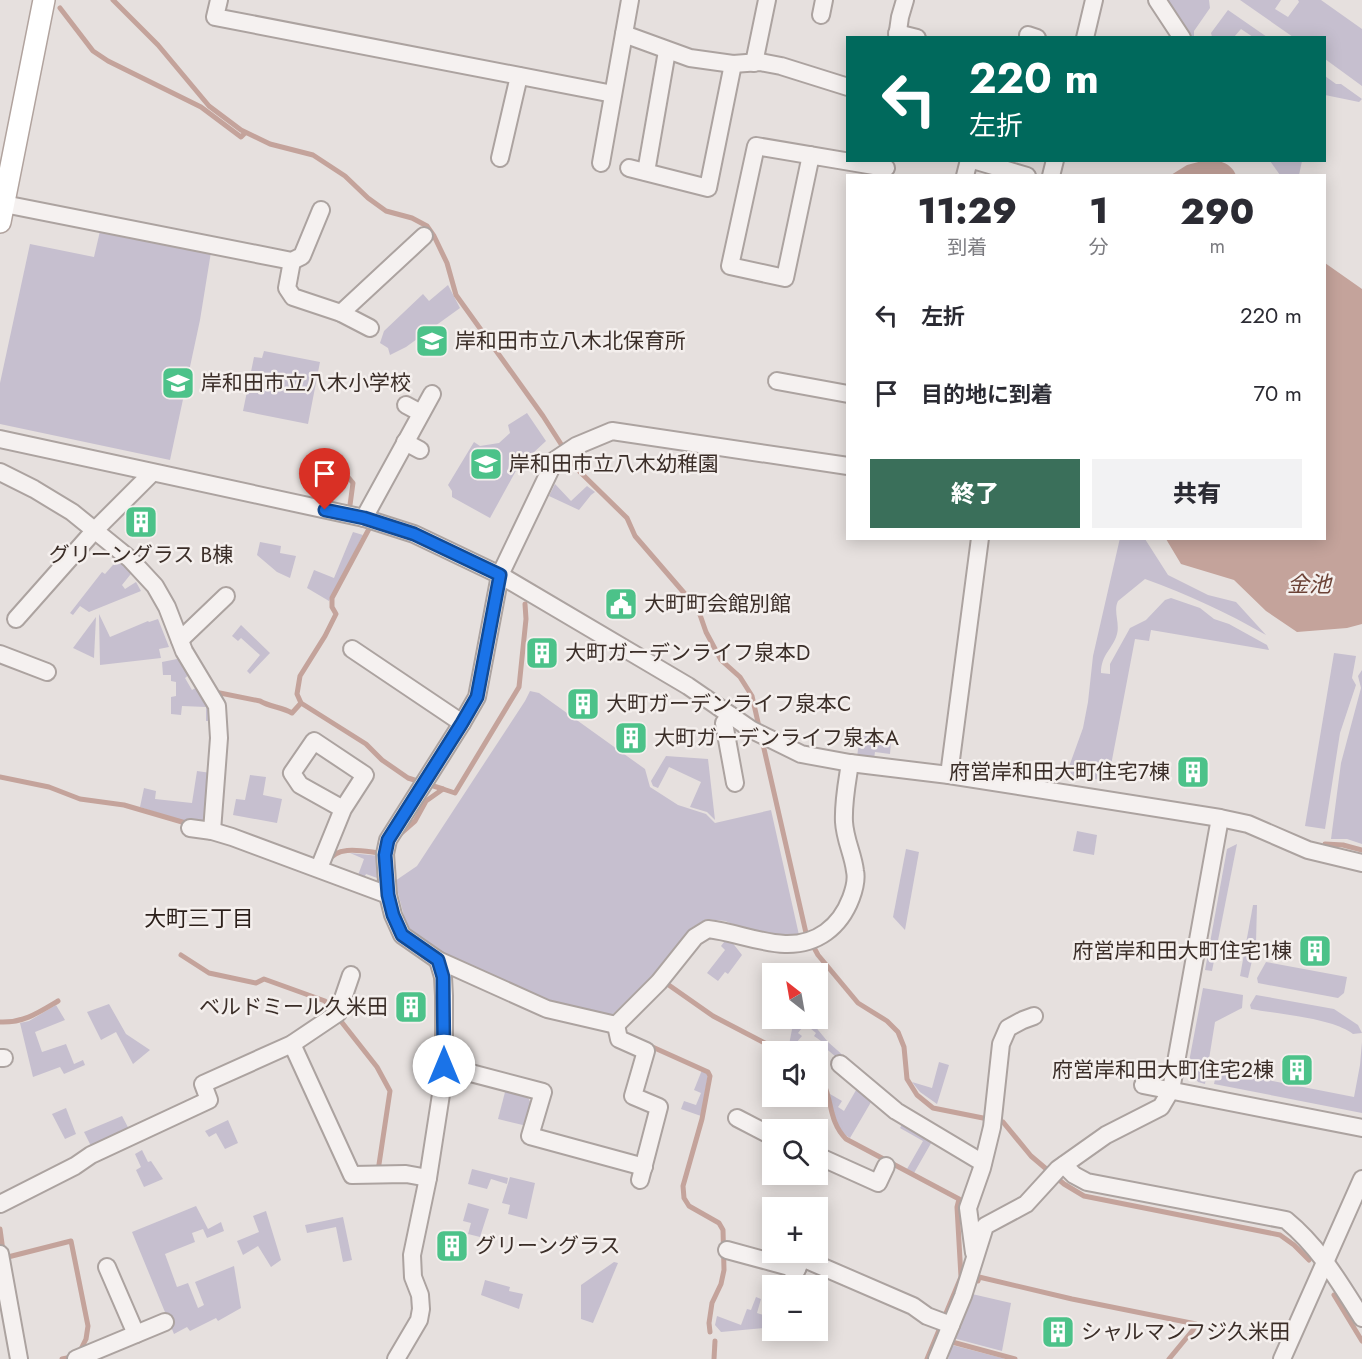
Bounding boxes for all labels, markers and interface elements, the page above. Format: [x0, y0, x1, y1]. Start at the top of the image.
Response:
text: 220 m [969, 48, 1099, 109]
icon: left [870, 60, 948, 138]
text: 左折 [969, 106, 1023, 145]
text: 11:29 [918, 184, 1017, 236]
text: 1 [1089, 184, 1108, 236]
text: 290 [1180, 185, 1254, 237]
text: m [1210, 232, 1225, 261]
text: 到着 [947, 233, 987, 262]
text: 分 [1089, 233, 1109, 262]
icon: left [870, 299, 903, 332]
text: 220 m [1240, 299, 1302, 331]
text: 左折 [921, 300, 965, 332]
school or university icon: 岸和田市立八木北保育所 [414, 323, 450, 359]
place label: 岸和田市立八木北保育所 [455, 326, 686, 356]
school or university icon: 岸和田市立八木小学校 [160, 365, 196, 401]
place label: 岸和田市立八木小学校 [201, 368, 411, 398]
icon: arrive [870, 377, 903, 410]
text: 70 m [1253, 377, 1302, 409]
text: 目的地に到着 [921, 378, 1053, 410]
school or university icon: 岸和田市立八木幼稚園 [468, 446, 504, 482]
pin [299, 448, 350, 510]
place label: 岸和田市立八木幼稚園 [509, 449, 719, 479]
icon: arrive [308, 457, 341, 490]
button: 終了 [870, 459, 1080, 528]
button: 共有 [1092, 459, 1302, 528]
building icon: グリーングラス B棟 [123, 504, 159, 540]
place label: グリーングラス B棟 [49, 540, 233, 570]
water label: 金池 [1287, 568, 1333, 600]
public building icon: 大町町会館別館 [603, 586, 639, 622]
place label: 大町町会館別館 [644, 589, 791, 619]
building icon: 大町ガーデンライフ泉本D [524, 635, 560, 671]
place label: 大町ガーデンライフ泉本D [565, 638, 810, 668]
building icon: 大町ガーデンライフ泉本C [565, 686, 601, 722]
place label: 大町ガーデンライフ泉本C [606, 689, 851, 719]
building icon: 大町ガーデンライフ泉本A [613, 720, 649, 756]
place label: 大町ガーデンライフ泉本A [654, 723, 899, 753]
building icon: 府営岸和田大町住宅7棟 [1175, 754, 1211, 790]
place label: 府営岸和田大町住宅7棟 [949, 757, 1170, 787]
district label: 大町三丁目 [144, 902, 254, 934]
building icon: 府営岸和田大町住宅1棟 [1297, 933, 1333, 969]
place label: 府営岸和田大町住宅1棟 [1073, 936, 1292, 966]
north arrow [762, 963, 828, 1029]
map controls [762, 963, 828, 1341]
building icon: ベルドミール久米田 [393, 989, 429, 1025]
place label: ベルドミール久米田 [199, 992, 388, 1022]
position arrow [412, 1034, 476, 1098]
button: sound [762, 1041, 828, 1107]
building icon: 府営岸和田大町住宅2棟 [1279, 1052, 1315, 1088]
place label: 府営岸和田大町住宅2棟 [1052, 1055, 1274, 1085]
button: search [762, 1119, 828, 1185]
button: + [762, 1197, 828, 1263]
building icon: グリーングラス [434, 1228, 470, 1264]
place label: グリーングラス [475, 1231, 621, 1261]
button: − [762, 1275, 828, 1341]
building icon: シャルマンフジ久米田 [1040, 1314, 1076, 1350]
place label: シャルマンフジ久米田 [1081, 1317, 1290, 1347]

